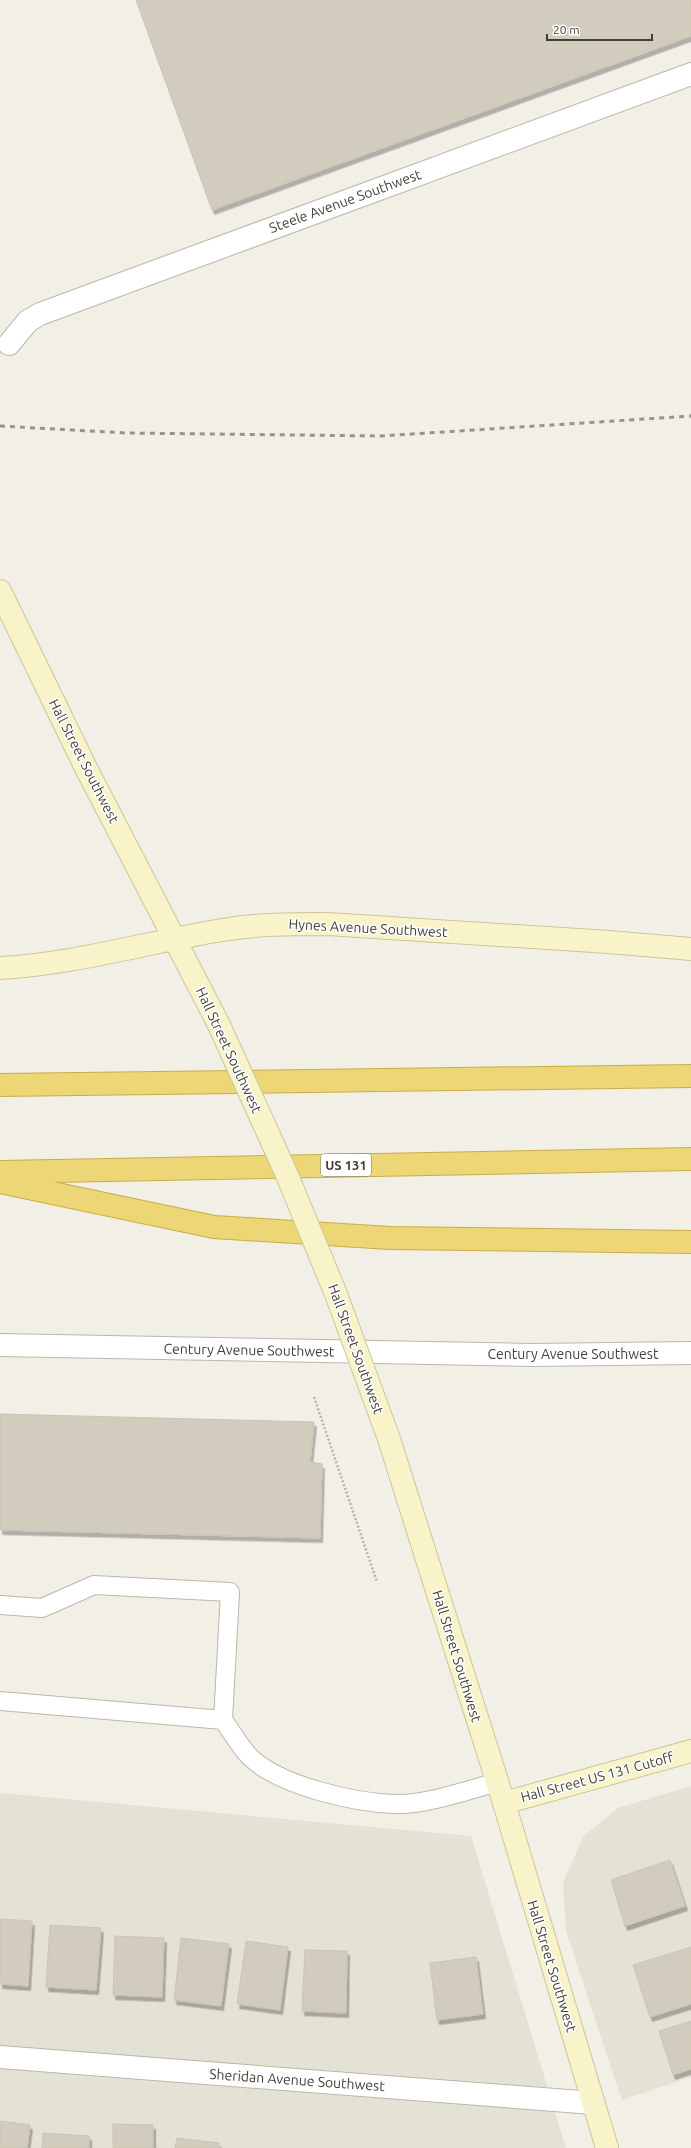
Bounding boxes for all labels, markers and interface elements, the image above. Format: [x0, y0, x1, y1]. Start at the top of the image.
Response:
scale bar [547, 16, 652, 42]
text: 20 m [553, 23, 580, 36]
street label: Steele Avenue Southwest [267, 166, 424, 236]
street label: Hall Street Southwest [46, 696, 122, 826]
street label: Hynes Avenue Southwest [288, 916, 448, 940]
street label: Hall Street Southwest [193, 985, 265, 1116]
road number: US 131 [321, 1154, 371, 1176]
street label: Hall Street Southwest [325, 1282, 387, 1417]
street label: Century Avenue Southwest [163, 1341, 335, 1359]
street label: Century Avenue Southwest [488, 1346, 659, 1362]
street label: Hall Street Southwest [429, 1588, 485, 1724]
street label: Hall Street US 131 Cutoff [519, 1749, 675, 1805]
street label: Hall Street Southwest [524, 1898, 580, 2034]
street label: Sheridan Avenue Southwest [209, 2066, 386, 2094]

